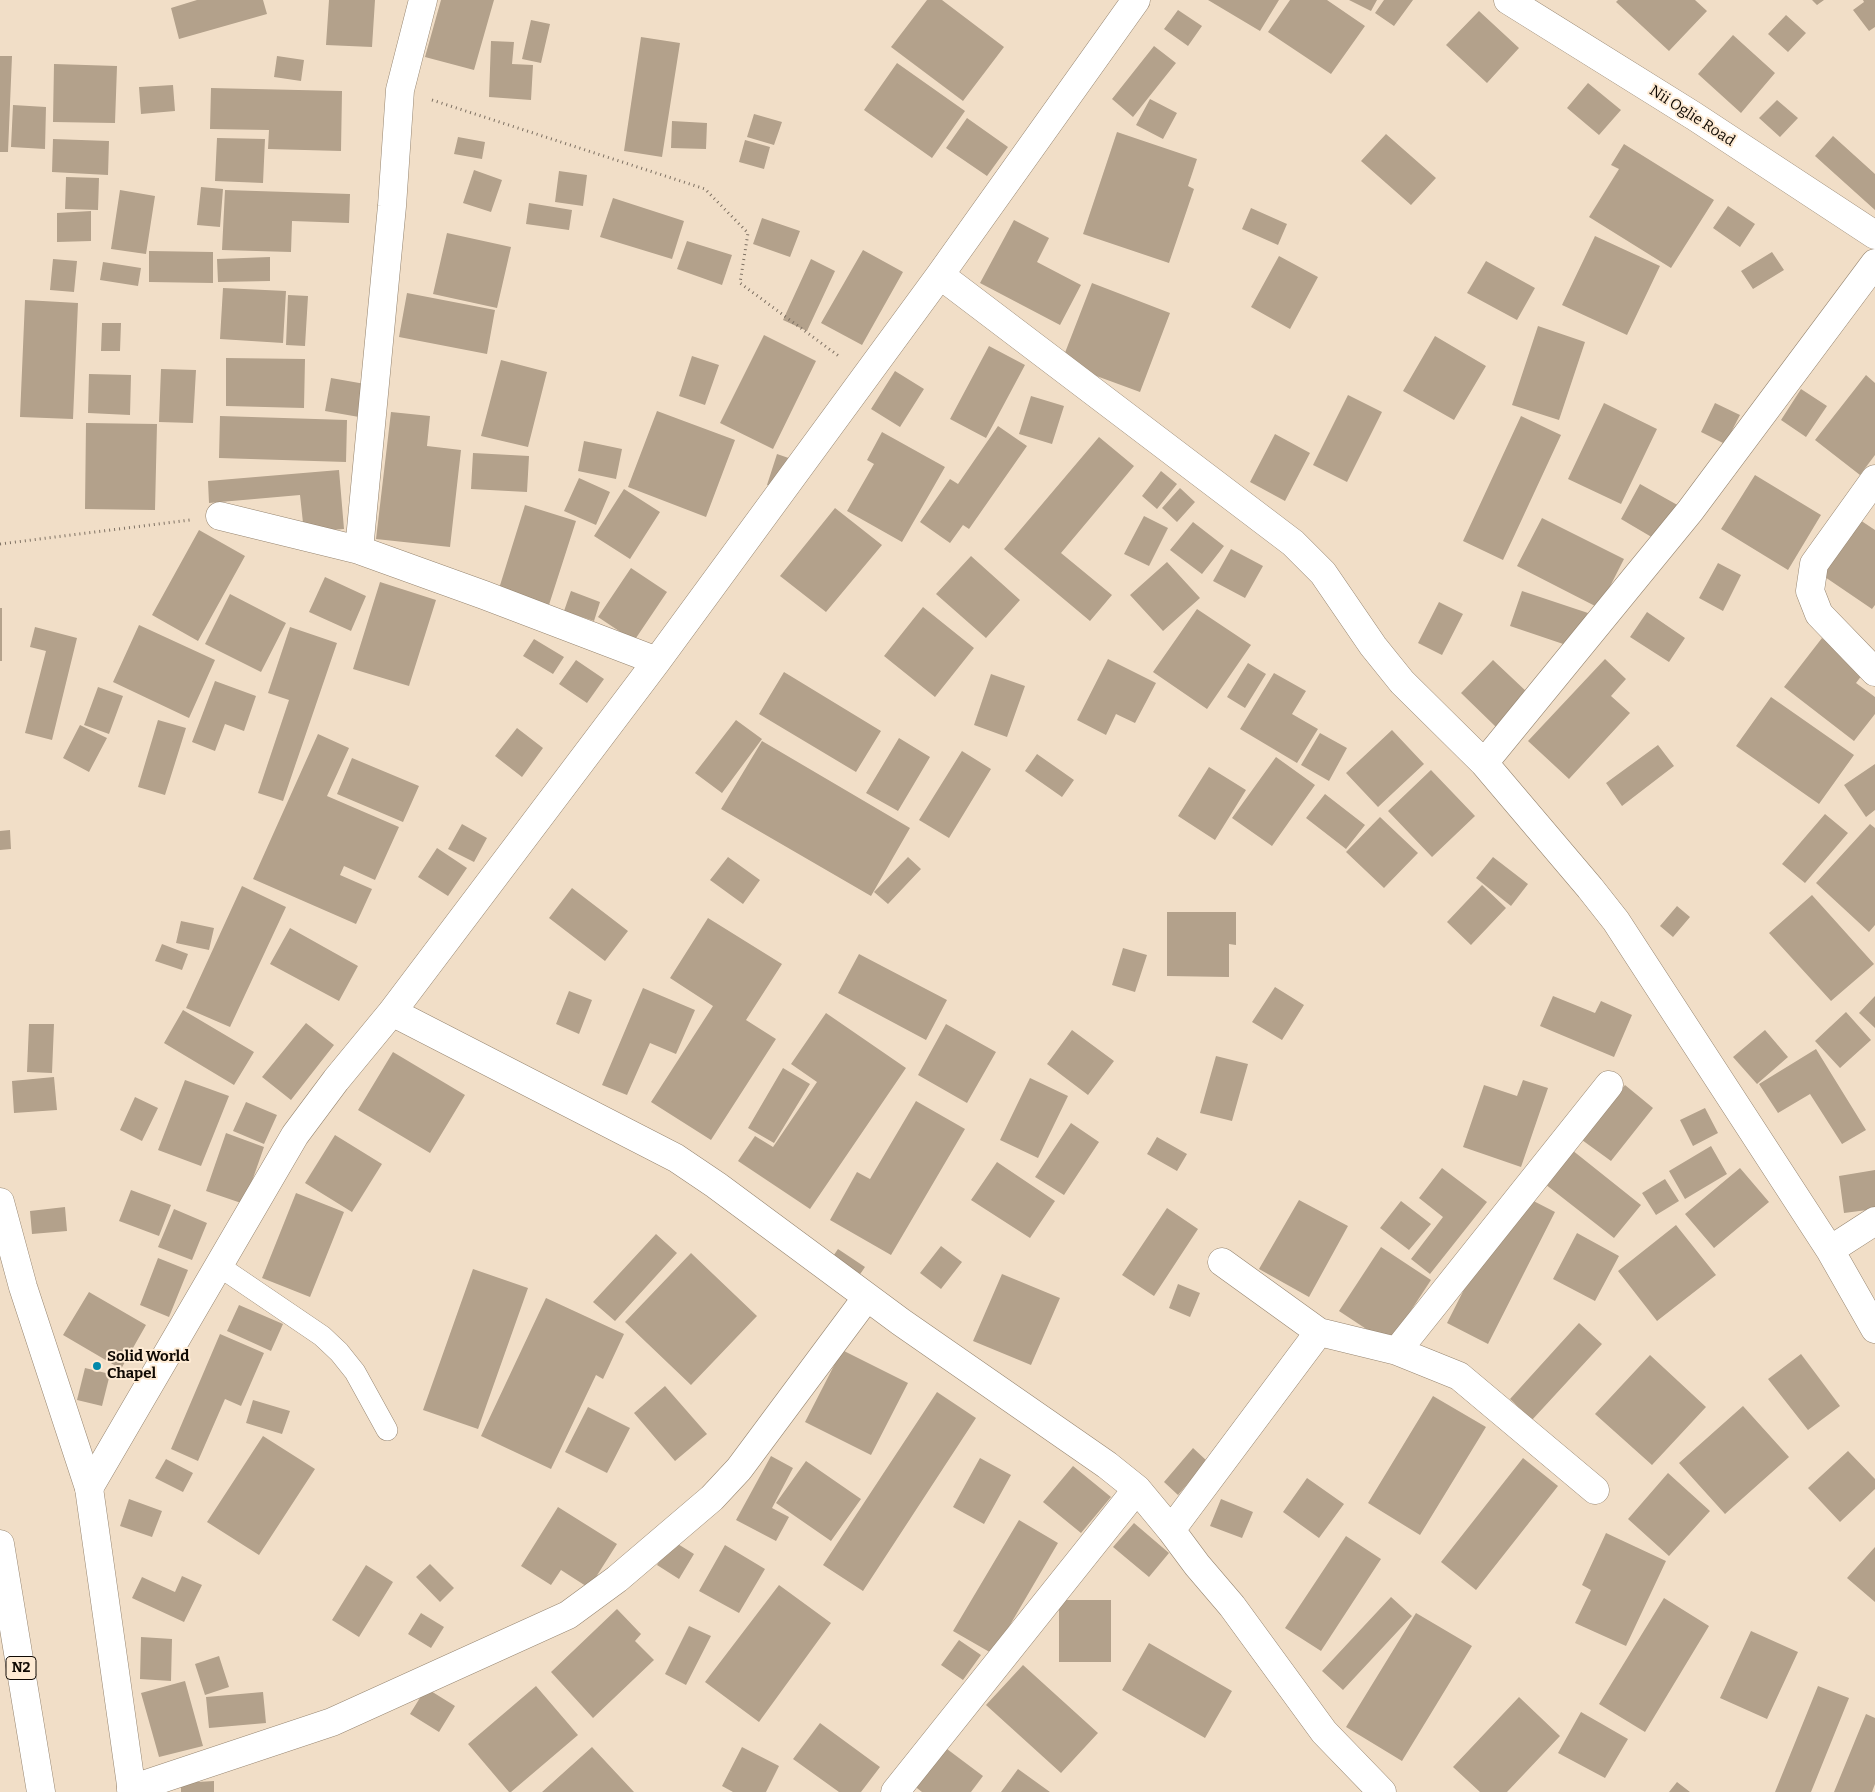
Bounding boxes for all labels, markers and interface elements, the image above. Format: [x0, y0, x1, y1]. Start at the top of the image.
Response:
street label: Nii Oglie Road [1646, 82, 1738, 150]
place label: Solid World Chapel [107, 1348, 189, 1383]
marker: Solid World Chapel [91, 1360, 103, 1372]
road number: N2 [6, 1656, 36, 1680]

